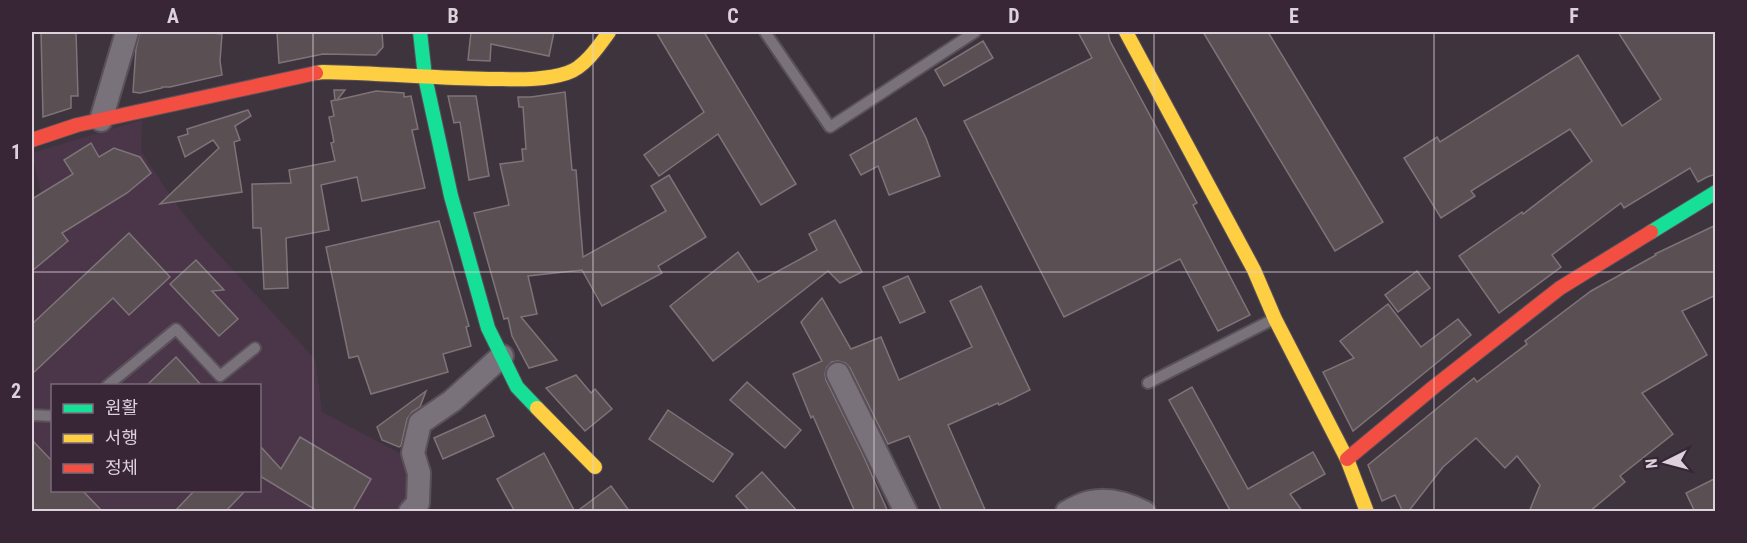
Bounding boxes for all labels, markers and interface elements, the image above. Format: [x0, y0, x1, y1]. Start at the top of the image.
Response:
text: A [167, 4, 179, 28]
text: B [447, 4, 459, 28]
text: C [727, 4, 739, 28]
text: D [1008, 4, 1020, 28]
text: E [1289, 4, 1299, 28]
text: F [1569, 4, 1579, 28]
text: 1 [11, 140, 21, 164]
text: 2 [11, 379, 21, 403]
legend [51, 384, 261, 492]
text: 원활 [105, 397, 138, 418]
text: 서행 [105, 427, 138, 448]
north arrow [1636, 432, 1696, 492]
text: 정체 [105, 457, 138, 478]
text: N [1642, 458, 1662, 469]

